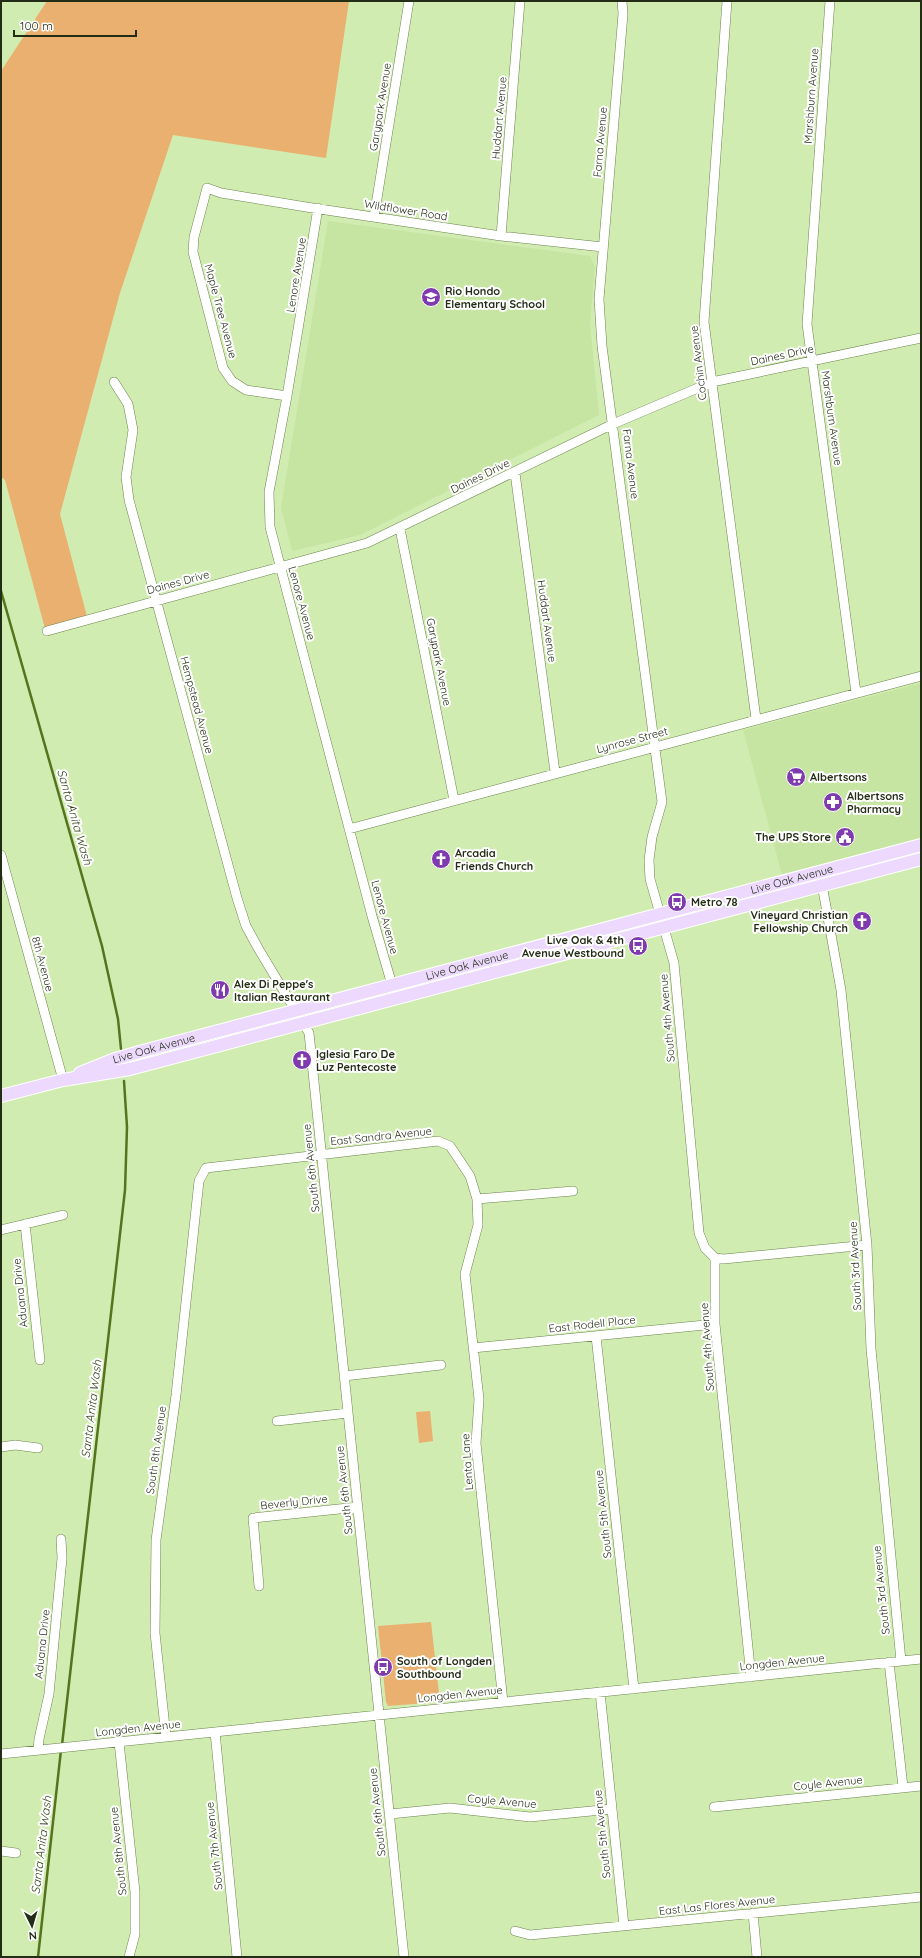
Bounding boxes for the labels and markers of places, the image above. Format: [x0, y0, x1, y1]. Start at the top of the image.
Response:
place label: Rio Hondo Elementary School [445, 284, 545, 311]
school or university icon: Rio Hondo Elementary School [420, 286, 442, 308]
supermarket icon: Albertsons [785, 766, 807, 788]
place label: Albertsons [810, 770, 867, 784]
place label: Albertsons Pharmacy [847, 789, 904, 816]
pharmacy icon: Albertsons Pharmacy [822, 791, 844, 813]
public building icon: The UPS Store [834, 826, 856, 848]
place label: The UPS Store [755, 830, 831, 844]
place label: Arcadia Friends Church [455, 846, 533, 873]
church icon: Arcadia Friends Church [430, 848, 452, 870]
bus stop icon: Metro 78 [666, 891, 688, 913]
place label: Metro 78 [691, 895, 738, 909]
place label: Vineyard Christian Fellowship Church [750, 908, 848, 935]
church icon: Vineyard Christian Fellowship Church [851, 910, 873, 932]
place label: Live Oak & 4th Avenue Westbound [522, 933, 624, 960]
bus stop icon: Live Oak & 4th Avenue Westbound [627, 935, 649, 957]
place label: Alex Di Peppe's Italian Restaurant [234, 977, 330, 1004]
restaurant icon: Alex Di Peppe's Italian Restaurant [209, 979, 231, 1001]
place label: Iglesia Faro De Luz Pentecoste [316, 1047, 397, 1074]
church icon: Iglesia Faro De Luz Pentecoste [291, 1049, 313, 1071]
place label: South of Longden Southbound [397, 1654, 492, 1681]
bus stop icon: South of Longden Southbound [372, 1656, 394, 1678]

